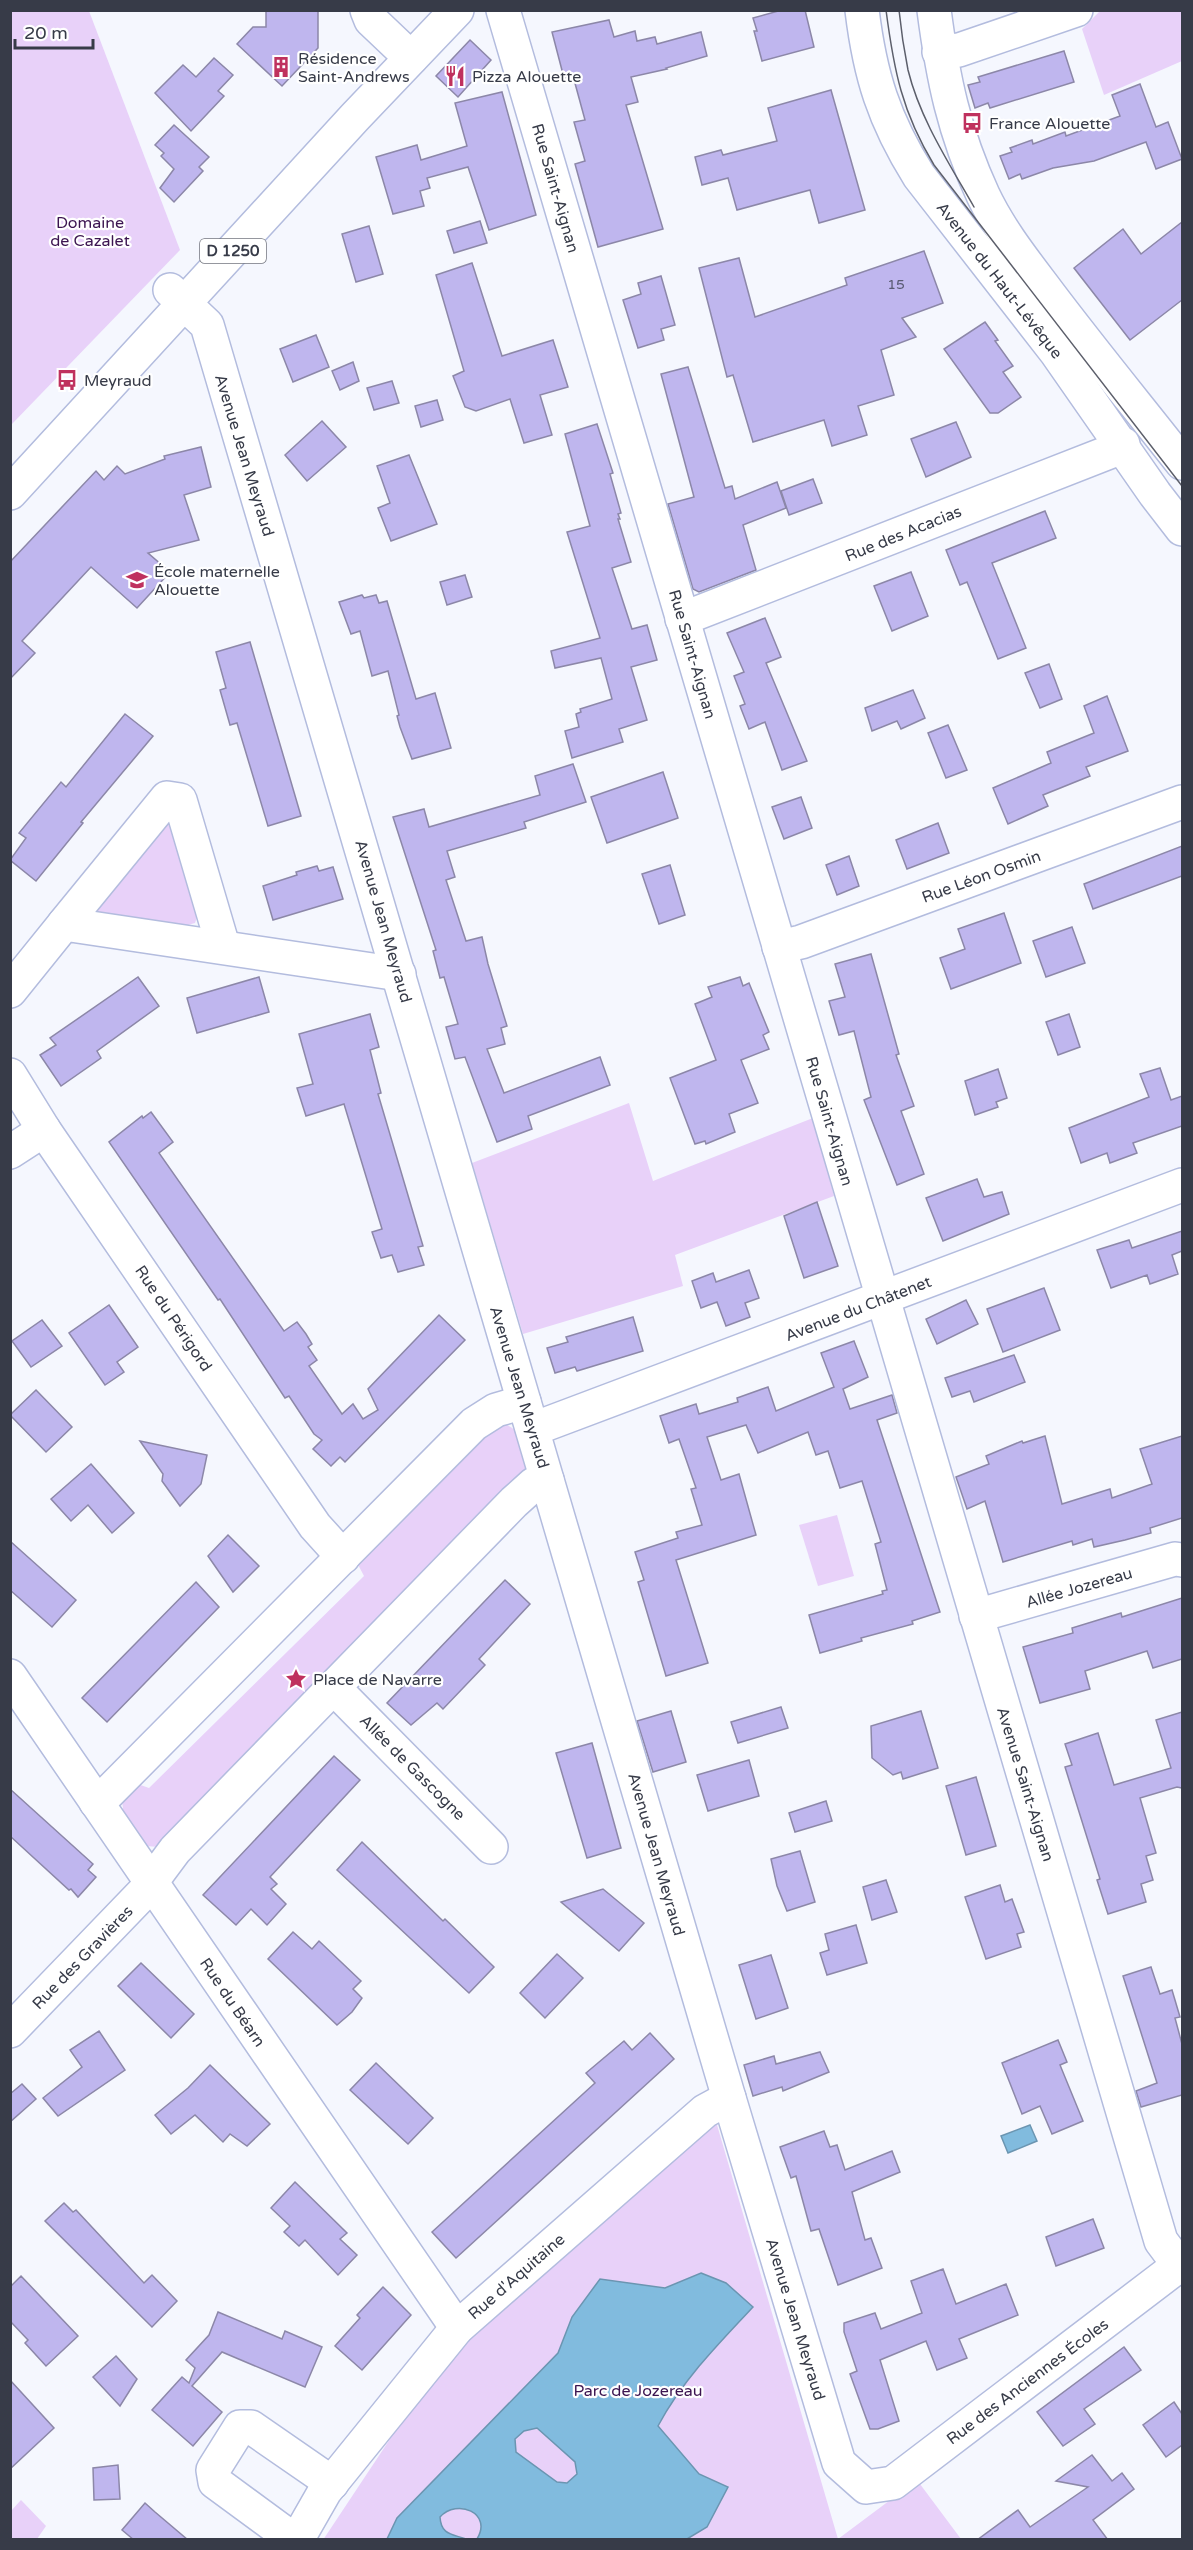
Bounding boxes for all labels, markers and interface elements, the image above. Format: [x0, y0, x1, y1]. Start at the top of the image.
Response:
scale bar [15, 12, 93, 50]
text: 20 m [24, 22, 68, 44]
place label: Résidence Saint-Andrews [298, 49, 410, 87]
building icon: Résidence Saint-Andrews [269, 55, 293, 79]
restaurant icon: Pizza Alouette [443, 64, 467, 88]
place label: Pizza Alouette [472, 67, 581, 87]
bus stop icon: France Alouette [960, 111, 984, 135]
place label: France Alouette [989, 114, 1110, 134]
street label: Rue Saint-Aignan [527, 121, 583, 255]
street label: Avenue du Haut-Lévêque [932, 198, 1067, 363]
park label: Domaine de Cazalet [50, 213, 130, 251]
road number: D 1250 [200, 239, 266, 263]
house number: 15 [887, 276, 905, 293]
bus stop icon: Meyraud [55, 368, 79, 392]
place label: Meyraud [84, 371, 152, 391]
street label: Avenue Jean Meyraud [210, 372, 278, 539]
street label: Rue des Acacias [842, 501, 965, 566]
place label: École maternelle Alouette [154, 562, 280, 600]
school or university icon: École maternelle Alouette [125, 568, 149, 592]
street label: Rue Saint-Aignan [664, 587, 720, 721]
street label: Avenue Jean Meyraud [350, 838, 416, 1005]
street label: Rue Léon Osmin [919, 846, 1044, 908]
street label: Rue Saint-Aignan [801, 1054, 857, 1188]
street label: Rue du Périgord [130, 1262, 216, 1375]
street label: Avenue du Châtenet [782, 1272, 934, 1346]
street label: Avenue Jean Meyraud [485, 1304, 553, 1471]
street label: Allée Jozereau [1024, 1563, 1135, 1613]
place icon: Place de Navarre [284, 1667, 308, 1691]
place label: Place de Navarre [313, 1670, 442, 1690]
street label: Avenue Saint-Aignan [992, 1705, 1058, 1864]
street label: Allée de Gascogne [355, 1711, 469, 1825]
street label: Avenue Jean Meyraud [623, 1771, 689, 1938]
street label: Rue des Gravières [28, 1902, 137, 2014]
street label: Rue du Béarn [195, 1954, 269, 2051]
street label: Rue d'Aquitaine [464, 2229, 569, 2324]
street label: Avenue Jean Meyraud [761, 2236, 829, 2403]
street label: Rue des Anciennes Écoles [943, 2314, 1113, 2449]
park label: Parc de Jozereau [573, 2381, 703, 2401]

